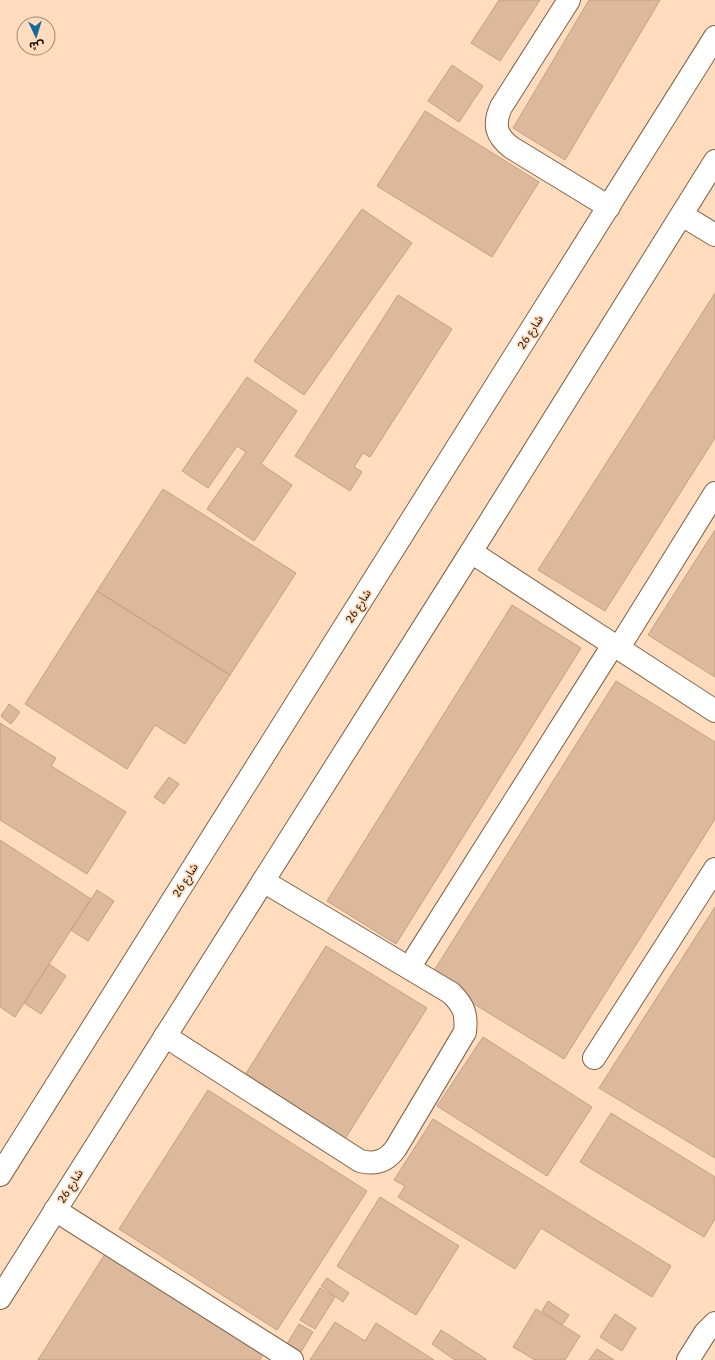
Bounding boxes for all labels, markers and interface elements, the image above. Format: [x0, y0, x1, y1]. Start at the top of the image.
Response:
north arrow [16, 16, 56, 56]
text: ش [29, 38, 45, 53]
street label: شارع 26 [514, 312, 547, 352]
street label: شارع 26 [342, 586, 375, 626]
street label: شارع 26 [169, 860, 202, 900]
street label: شارع 26 [54, 1166, 87, 1206]

